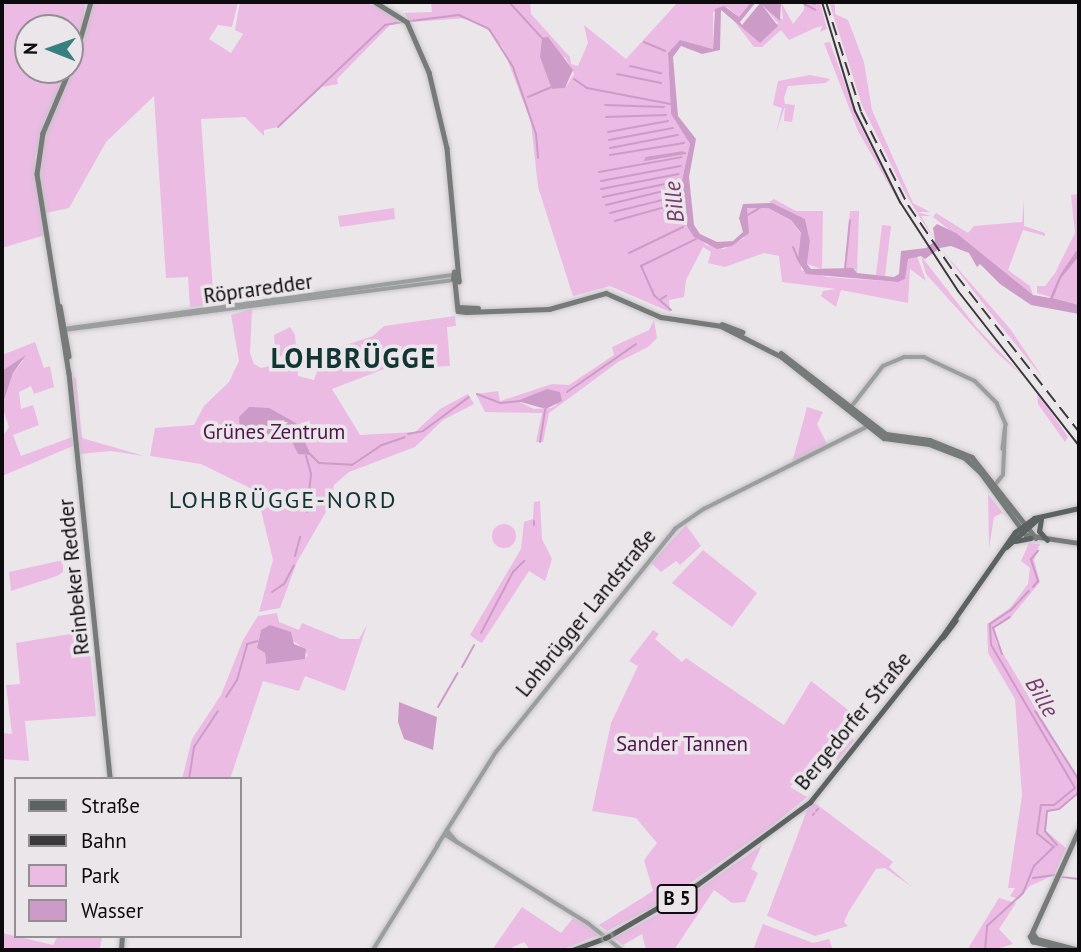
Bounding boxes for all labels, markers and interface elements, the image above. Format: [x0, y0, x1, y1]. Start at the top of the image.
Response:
north arrow [14, 14, 84, 84]
text: N [18, 42, 42, 55]
water label: Bille [658, 180, 690, 224]
street label: Röpraredder [202, 269, 314, 309]
district label: LOHBRÜGGE [272, 341, 436, 375]
park label: Grünes Zentrum [202, 419, 346, 445]
district label: LOHBRÜGGE-NORD [170, 486, 396, 514]
street label: Reinbeker Redder [53, 498, 95, 656]
street label: Lohbrügger Landstraße [511, 524, 661, 702]
street label: Bergedorfer Straße [790, 647, 916, 795]
water label: Bille [1020, 672, 1064, 722]
park label: Sander Tannen [616, 731, 748, 757]
legend [14, 777, 242, 938]
text: Straße [81, 792, 140, 819]
text: Bahn [81, 827, 127, 854]
text: Park [81, 862, 120, 889]
road number: B 5 [656, 884, 698, 914]
text: Wasser [81, 897, 143, 924]

